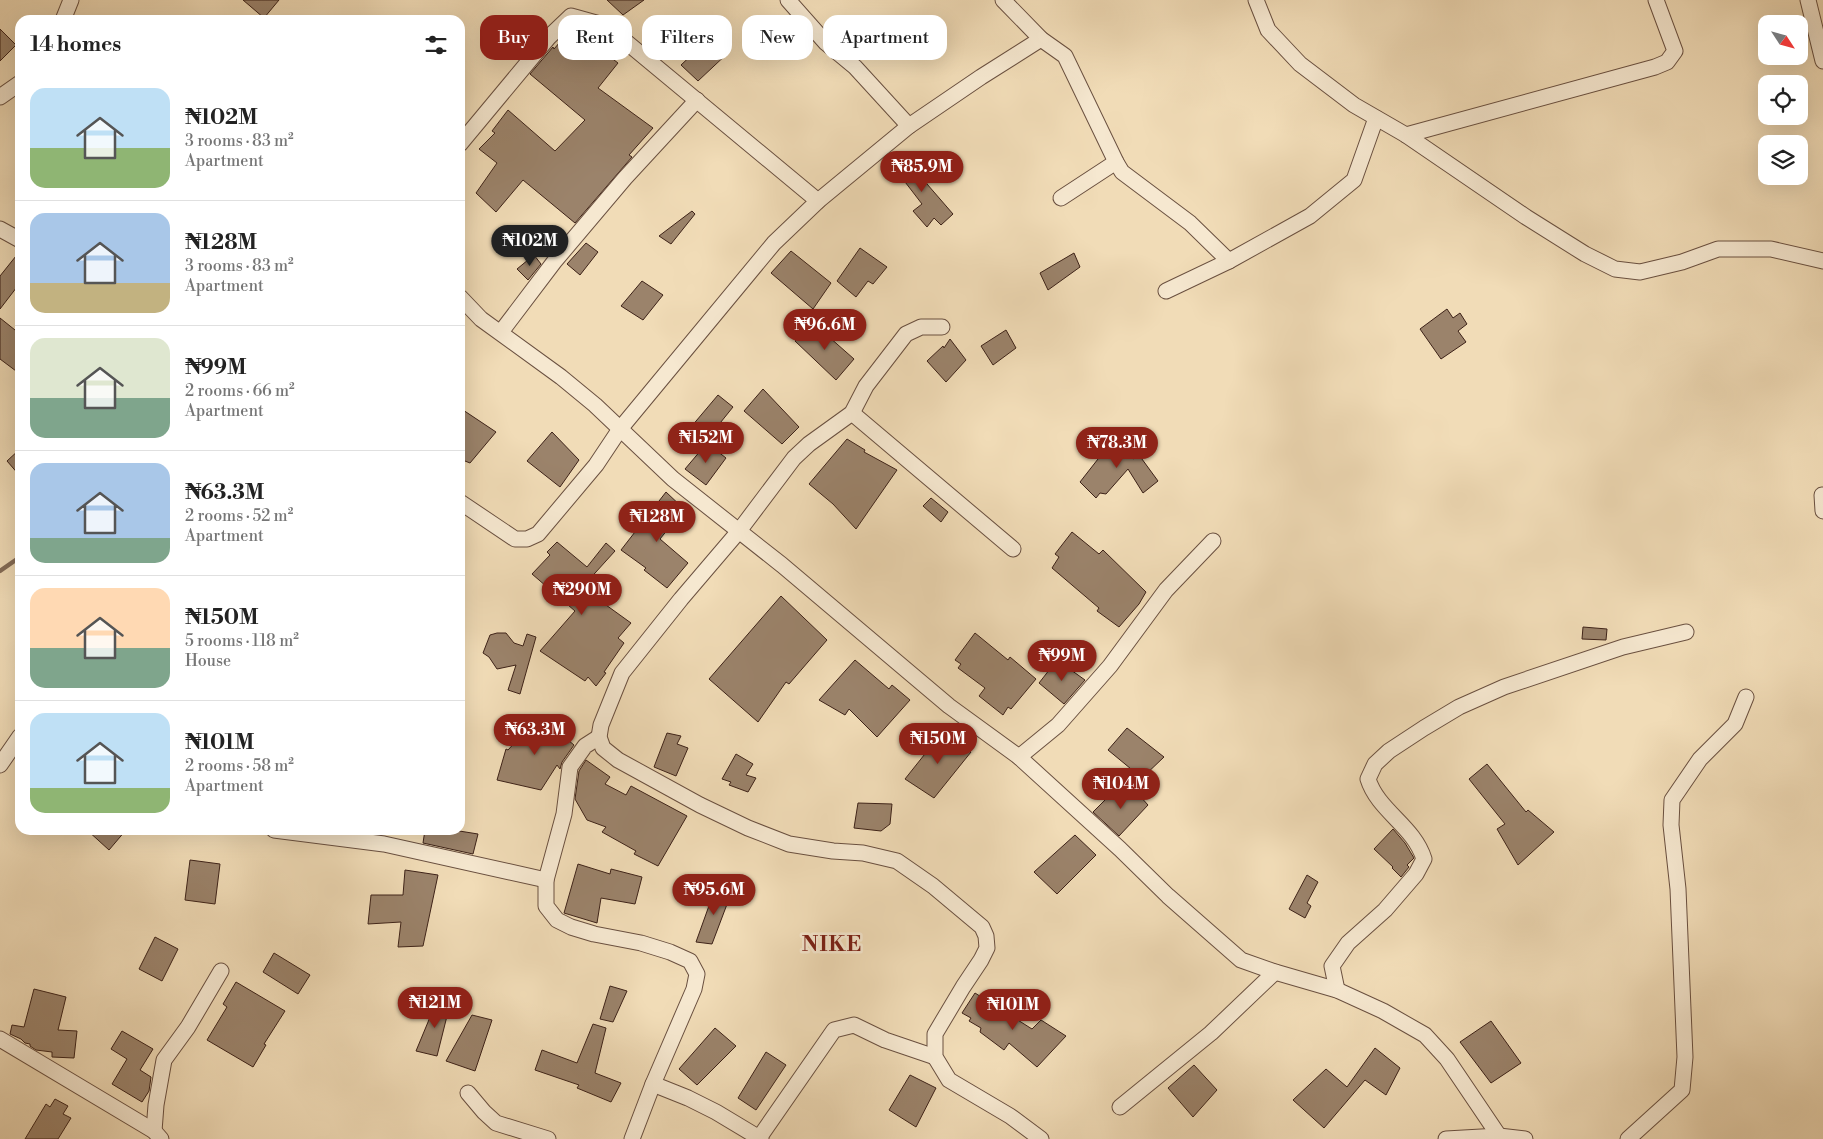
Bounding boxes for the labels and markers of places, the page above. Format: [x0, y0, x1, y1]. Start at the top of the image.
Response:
pin: ₦85.9M [881, 150, 963, 193]
pin: ₦102M [495, 224, 565, 267]
pin: ₦96.6M [784, 308, 866, 351]
pin: ₦152M [671, 422, 741, 464]
pin: ₦78.3M [1076, 426, 1158, 469]
pin: ₦128M [622, 500, 692, 543]
pin: ₦290M [547, 574, 617, 616]
pin: ₦99M [1032, 640, 1092, 682]
pin: ₦63.3M [494, 714, 576, 756]
pin: ₦150M [903, 722, 973, 765]
pin: ₦104M [1086, 768, 1156, 810]
pin: ₦95.6M [673, 874, 755, 916]
pin: ₦121M [400, 986, 470, 1029]
pin: ₦101M [978, 988, 1048, 1031]

